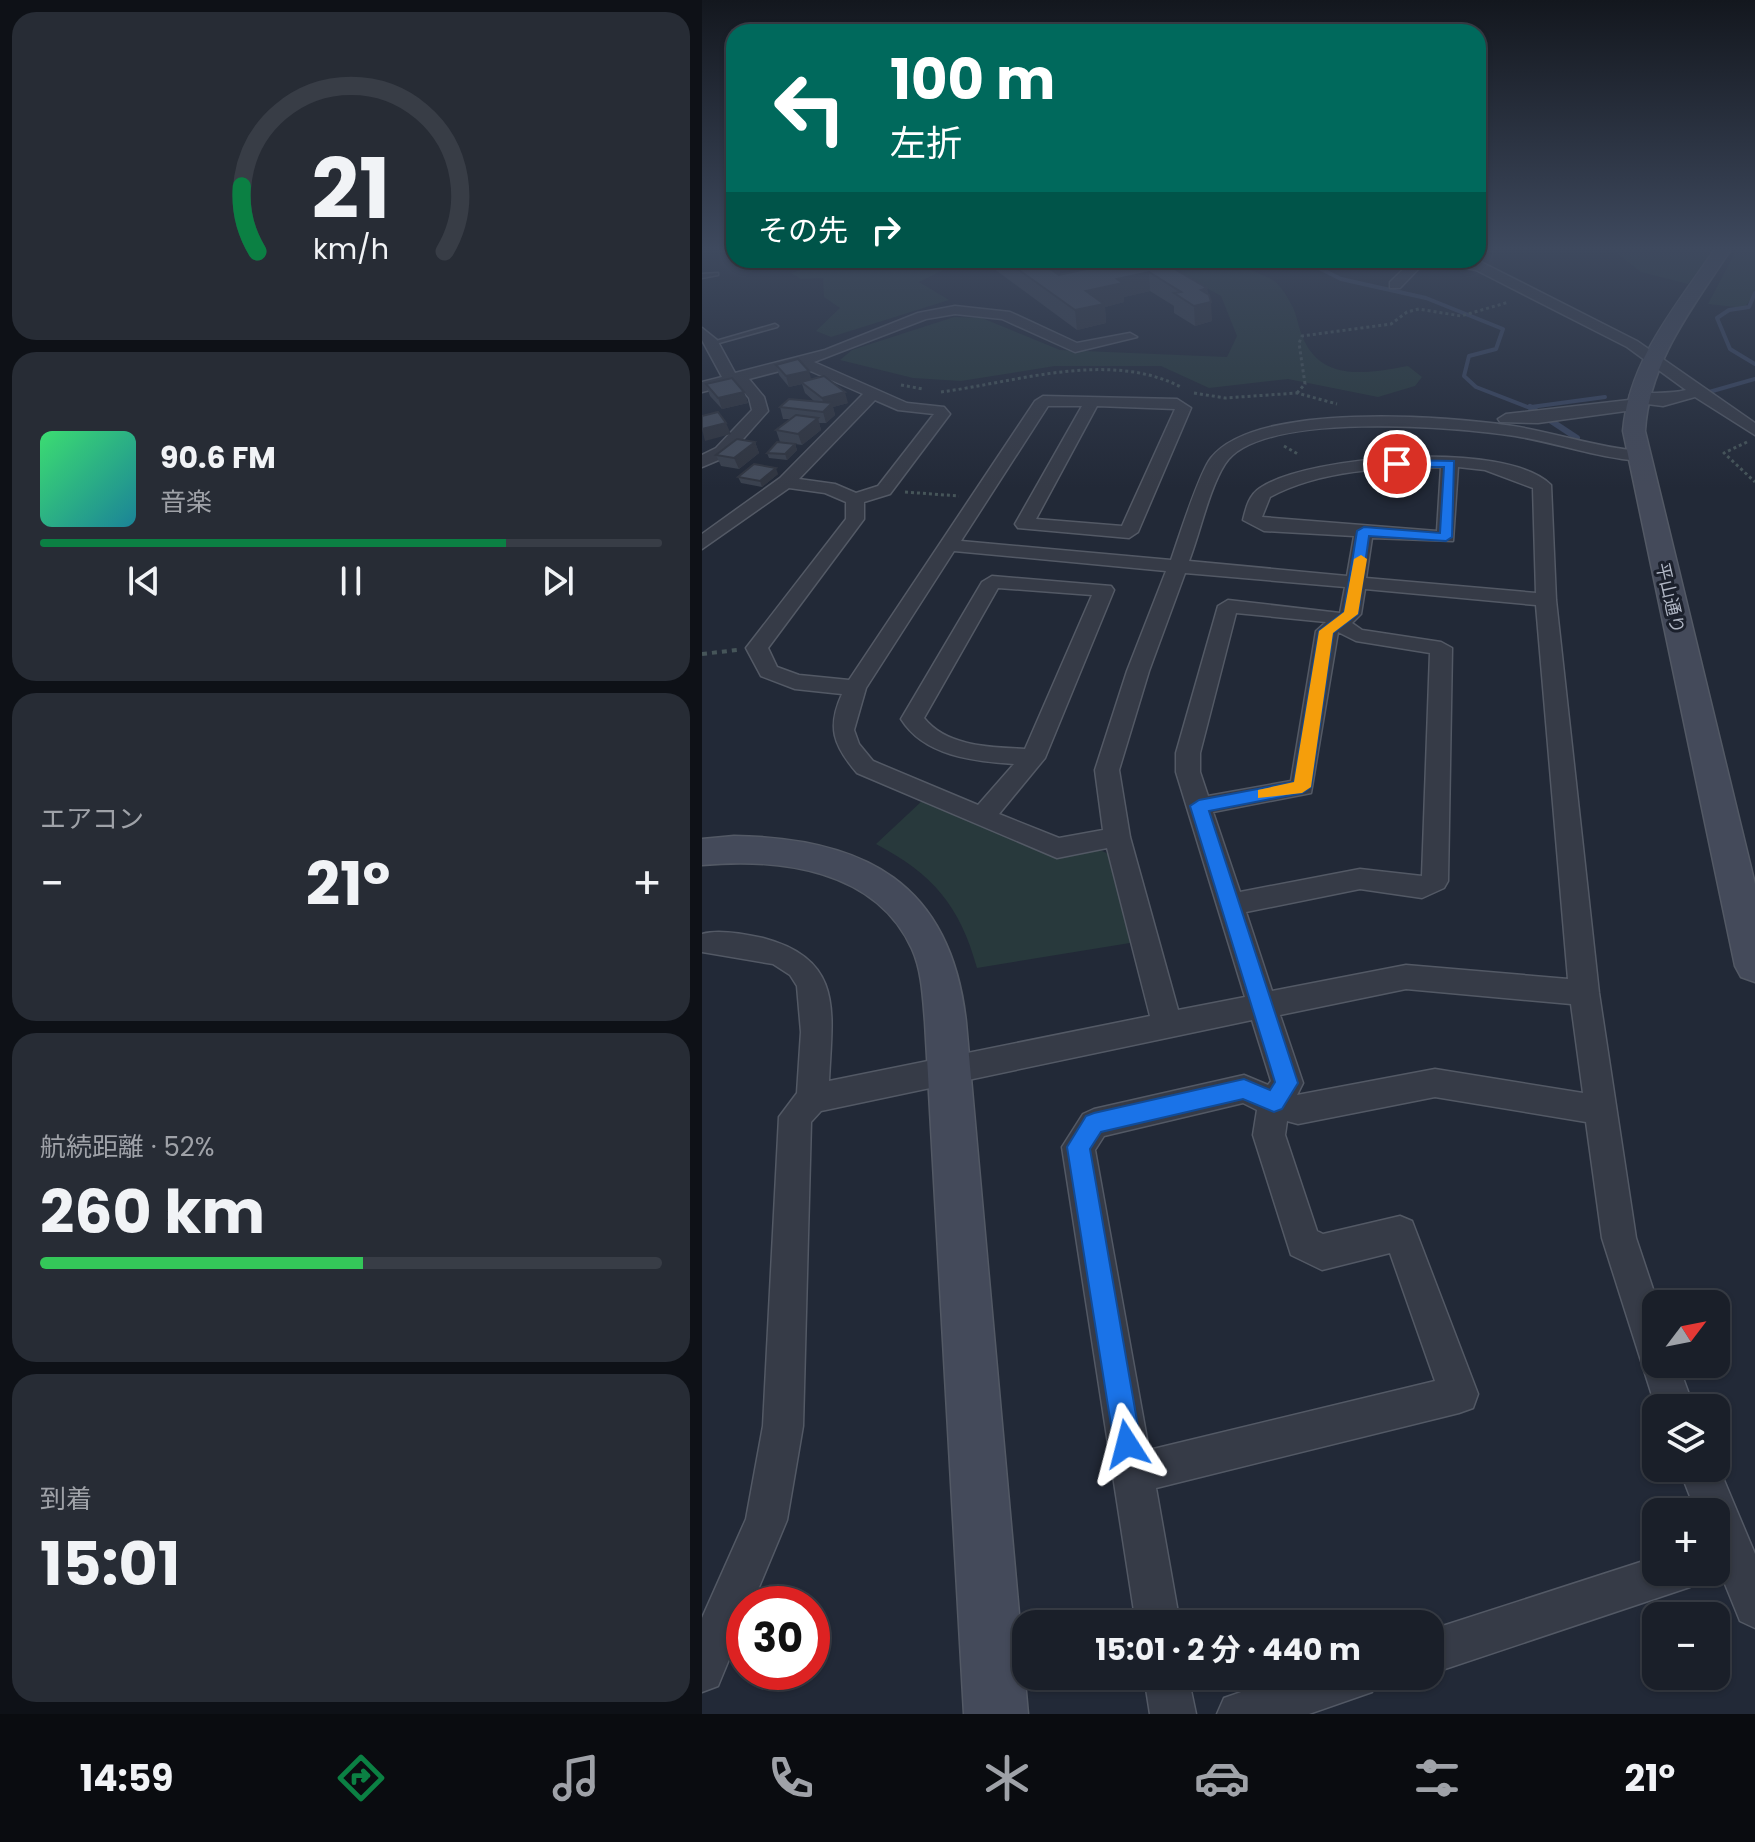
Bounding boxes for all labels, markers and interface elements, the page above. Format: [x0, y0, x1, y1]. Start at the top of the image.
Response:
text: 100 m [890, 40, 1055, 119]
icon: left [758, 56, 862, 160]
text: 左折 [890, 118, 962, 169]
text: 21 [312, 131, 390, 247]
icon: right [864, 208, 908, 252]
text: その先 [758, 209, 848, 252]
text: km/h [313, 229, 389, 269]
pin [1363, 430, 1431, 498]
text: 90.6 FM [160, 436, 276, 479]
icon: arrive [1375, 442, 1419, 486]
text: 音楽 [160, 484, 212, 520]
icon: previous [122, 559, 166, 603]
icon: pause [329, 559, 373, 603]
icon: next [536, 559, 580, 603]
street label: 平山通り [1650, 560, 1691, 636]
text: エアコン [40, 801, 144, 837]
text: 21° [306, 842, 390, 926]
text: − [40, 853, 64, 914]
text: + [632, 853, 662, 914]
text: 航続距離 · 52% [40, 1129, 214, 1165]
text: 260 km [40, 1170, 265, 1254]
north arrow [1642, 1290, 1730, 1378]
map controls [1642, 1290, 1730, 1690]
button: layers [1642, 1394, 1730, 1482]
position arrow [1085, 1402, 1169, 1486]
text: 到着 [40, 1481, 92, 1517]
button: + [1642, 1498, 1730, 1586]
text: 15:01 [40, 1522, 180, 1606]
speed limit sign: 30 [726, 1586, 830, 1690]
button: − [1642, 1602, 1730, 1690]
text: 15:01 · 2 分 · 440 m [1095, 1628, 1361, 1671]
icon: directions [333, 1750, 389, 1806]
icon: music [548, 1750, 604, 1806]
icon: phone [763, 1750, 819, 1806]
icon: climate [979, 1750, 1035, 1806]
icon: car [1194, 1750, 1250, 1806]
icon: filters [1409, 1750, 1465, 1806]
text: 14:59 [80, 1753, 173, 1804]
text: 21° [1625, 1753, 1675, 1804]

